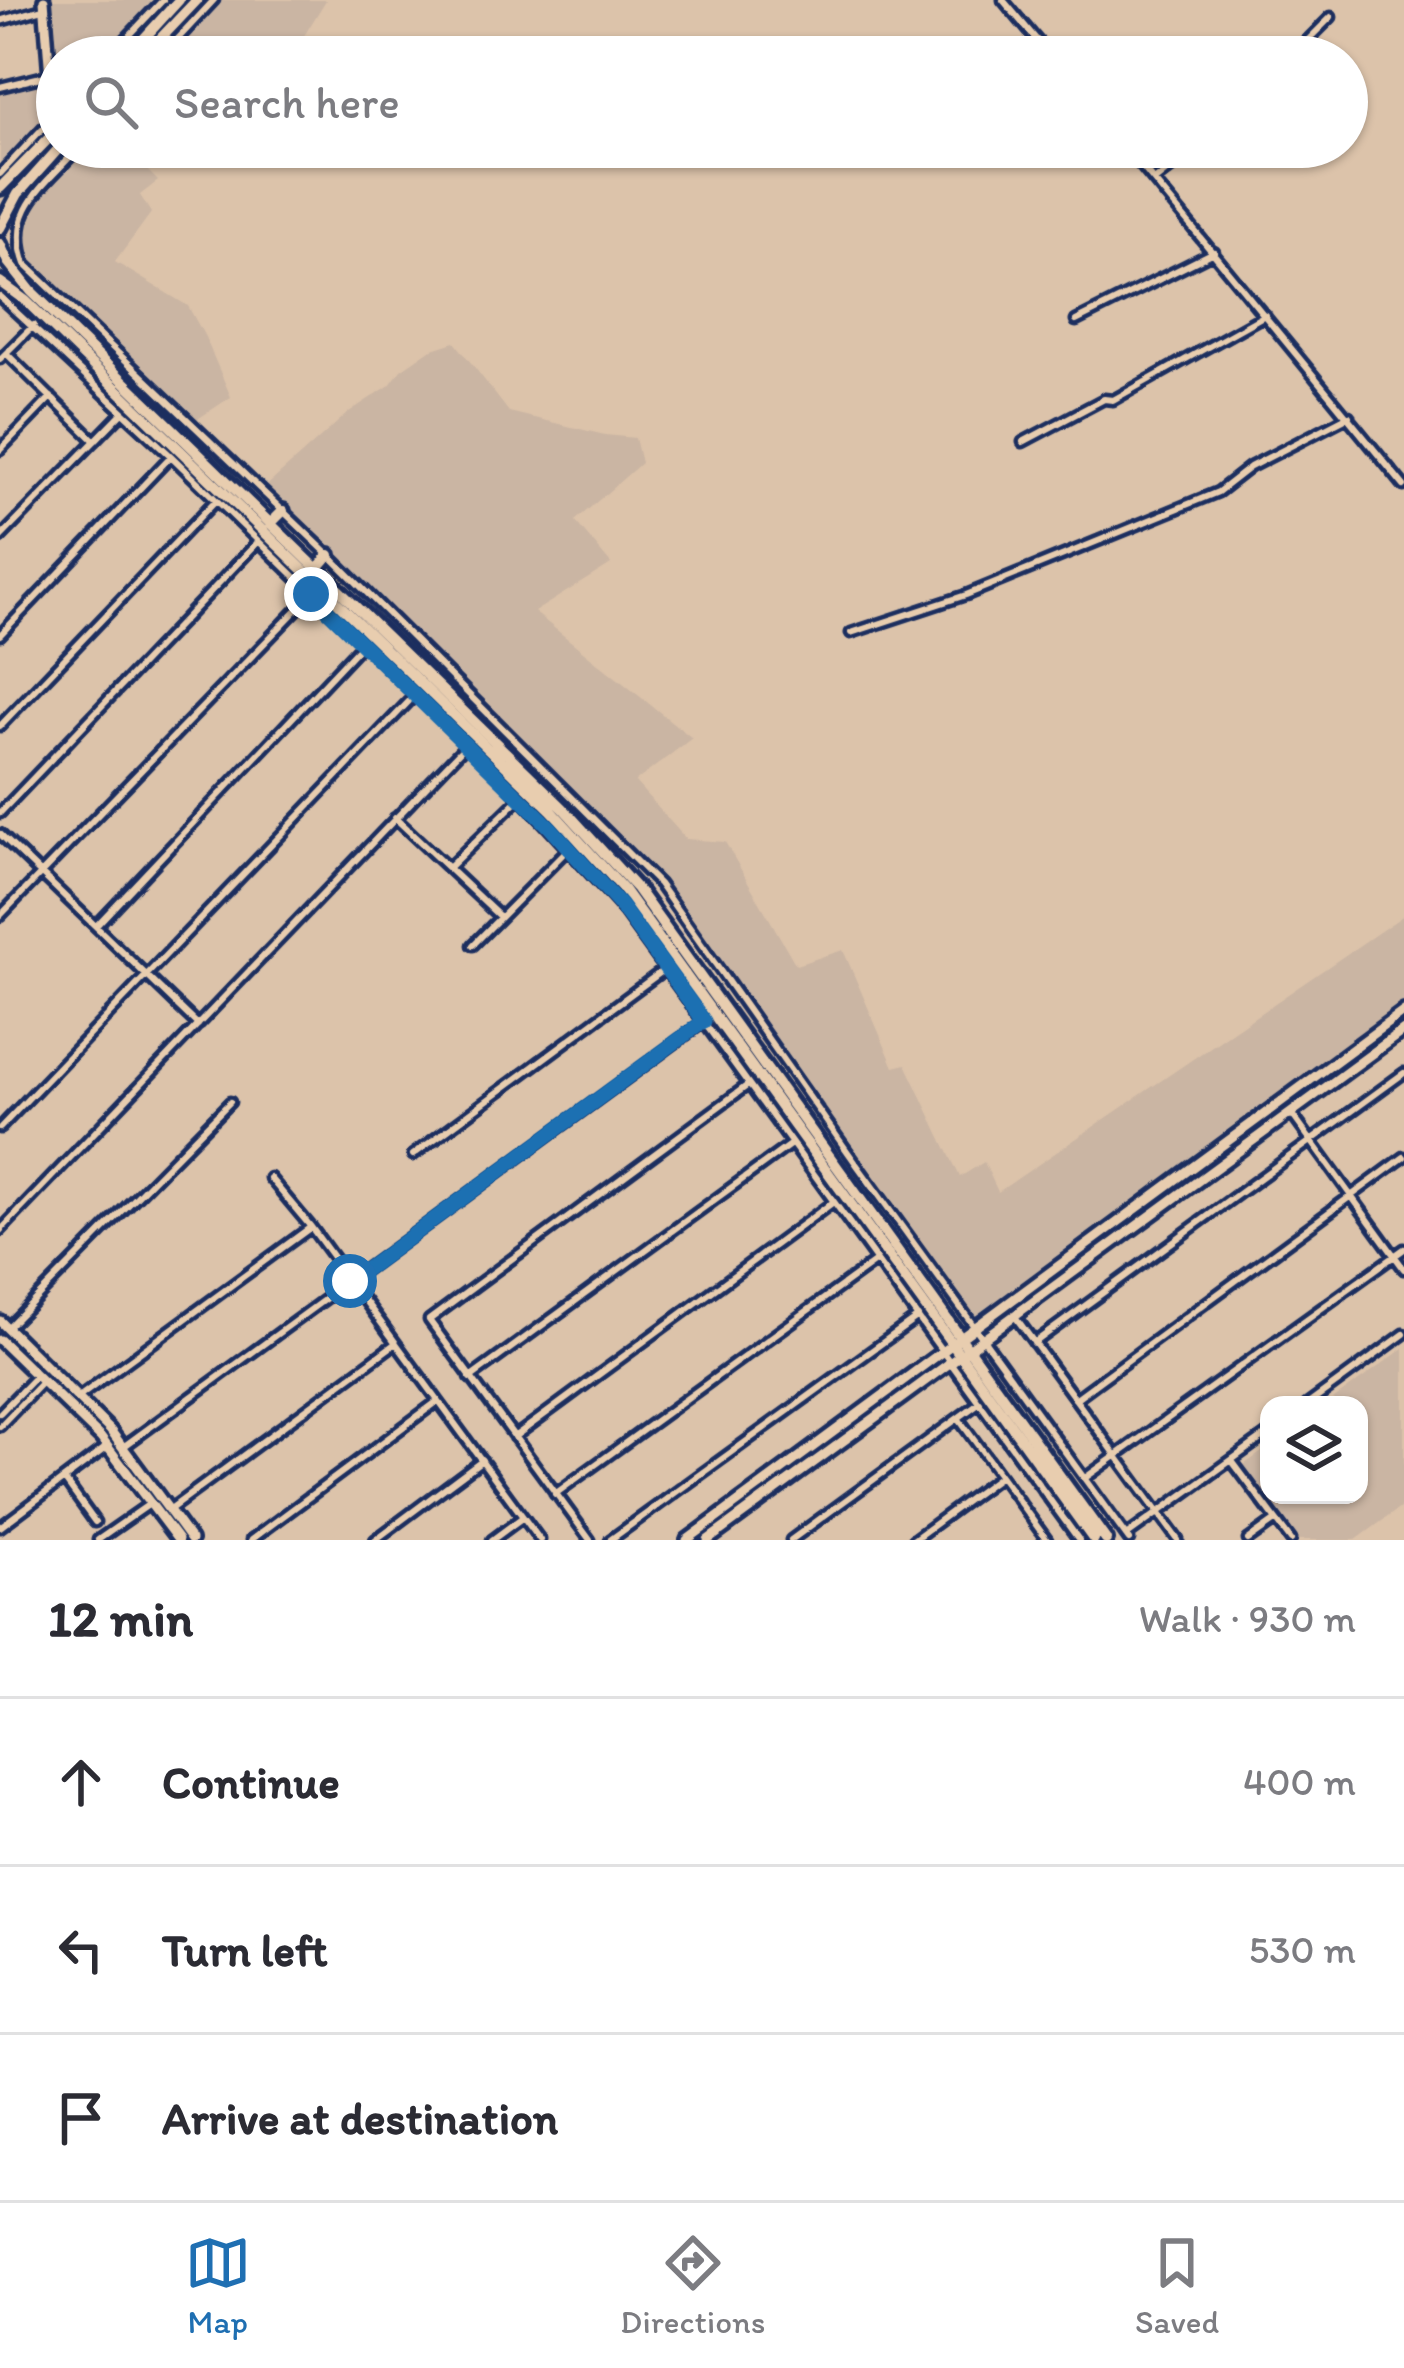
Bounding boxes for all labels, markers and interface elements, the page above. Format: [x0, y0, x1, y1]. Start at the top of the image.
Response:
search box [36, 36, 1368, 168]
icon: search [78, 69, 144, 135]
text: Search here [174, 75, 400, 129]
route end [284, 567, 338, 621]
route start [323, 1254, 377, 1308]
map controls [1260, 1396, 1368, 1504]
button: layers [1260, 1396, 1368, 1504]
text: 12 min [48, 1588, 193, 1649]
text: Walk · 930 m [1139, 1595, 1356, 1642]
icon: ahead [48, 1749, 114, 1815]
text: Continue [162, 1755, 340, 1809]
text: 400 m [1243, 1758, 1356, 1805]
icon: left [48, 1917, 114, 1983]
text: Turn left [162, 1923, 328, 1977]
text: 530 m [1249, 1926, 1356, 1973]
icon: arrive [48, 2085, 114, 2151]
text: Arrive at destination [162, 2091, 558, 2145]
tab: Map [185, 2230, 251, 2341]
tab: Directions [620, 2230, 765, 2341]
tab: Saved [1135, 2230, 1219, 2341]

